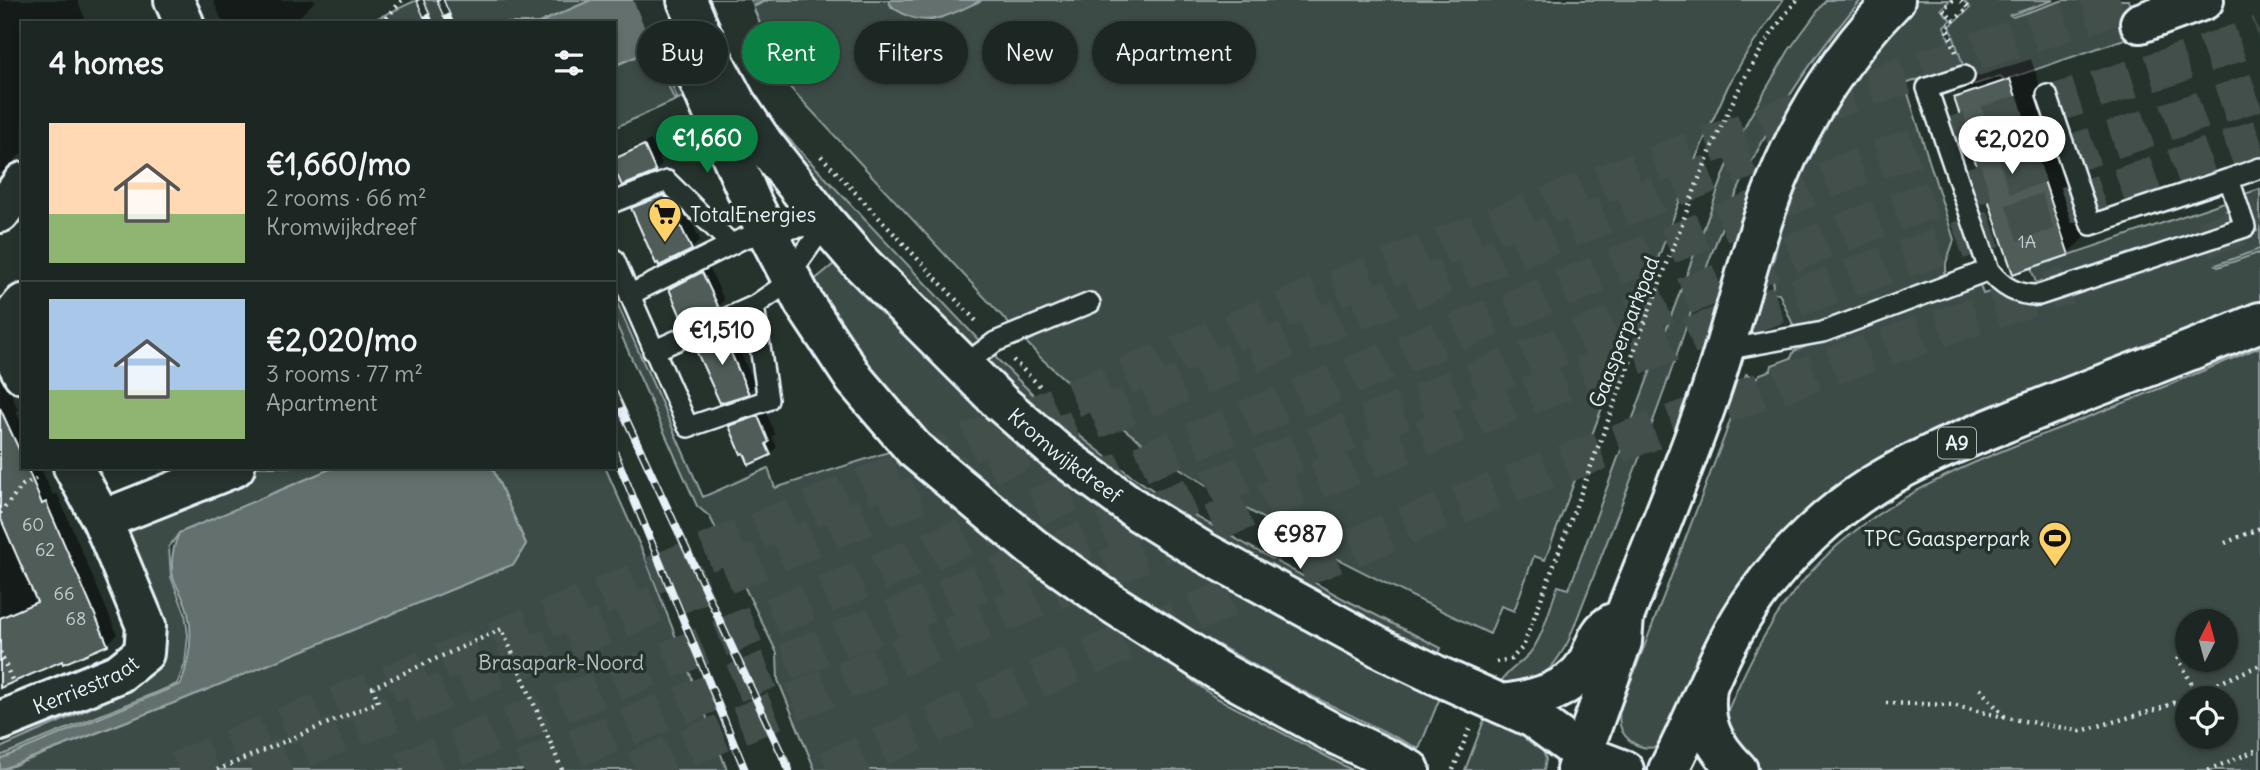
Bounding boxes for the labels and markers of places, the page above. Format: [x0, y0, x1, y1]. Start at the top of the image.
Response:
pin: €1,660 [650, 116, 764, 175]
pin: €2,020 [1955, 116, 2069, 176]
supermarket icon: TotalEnergies [646, 195, 684, 244]
place label: TotalEnergies [690, 201, 816, 228]
pin: €1,510 [665, 308, 779, 367]
pin: €987 [1259, 512, 1341, 571]
sports icon: TPC Gaasperpark [2036, 519, 2074, 568]
place label: TPC Gaasperpark [1864, 525, 2030, 552]

